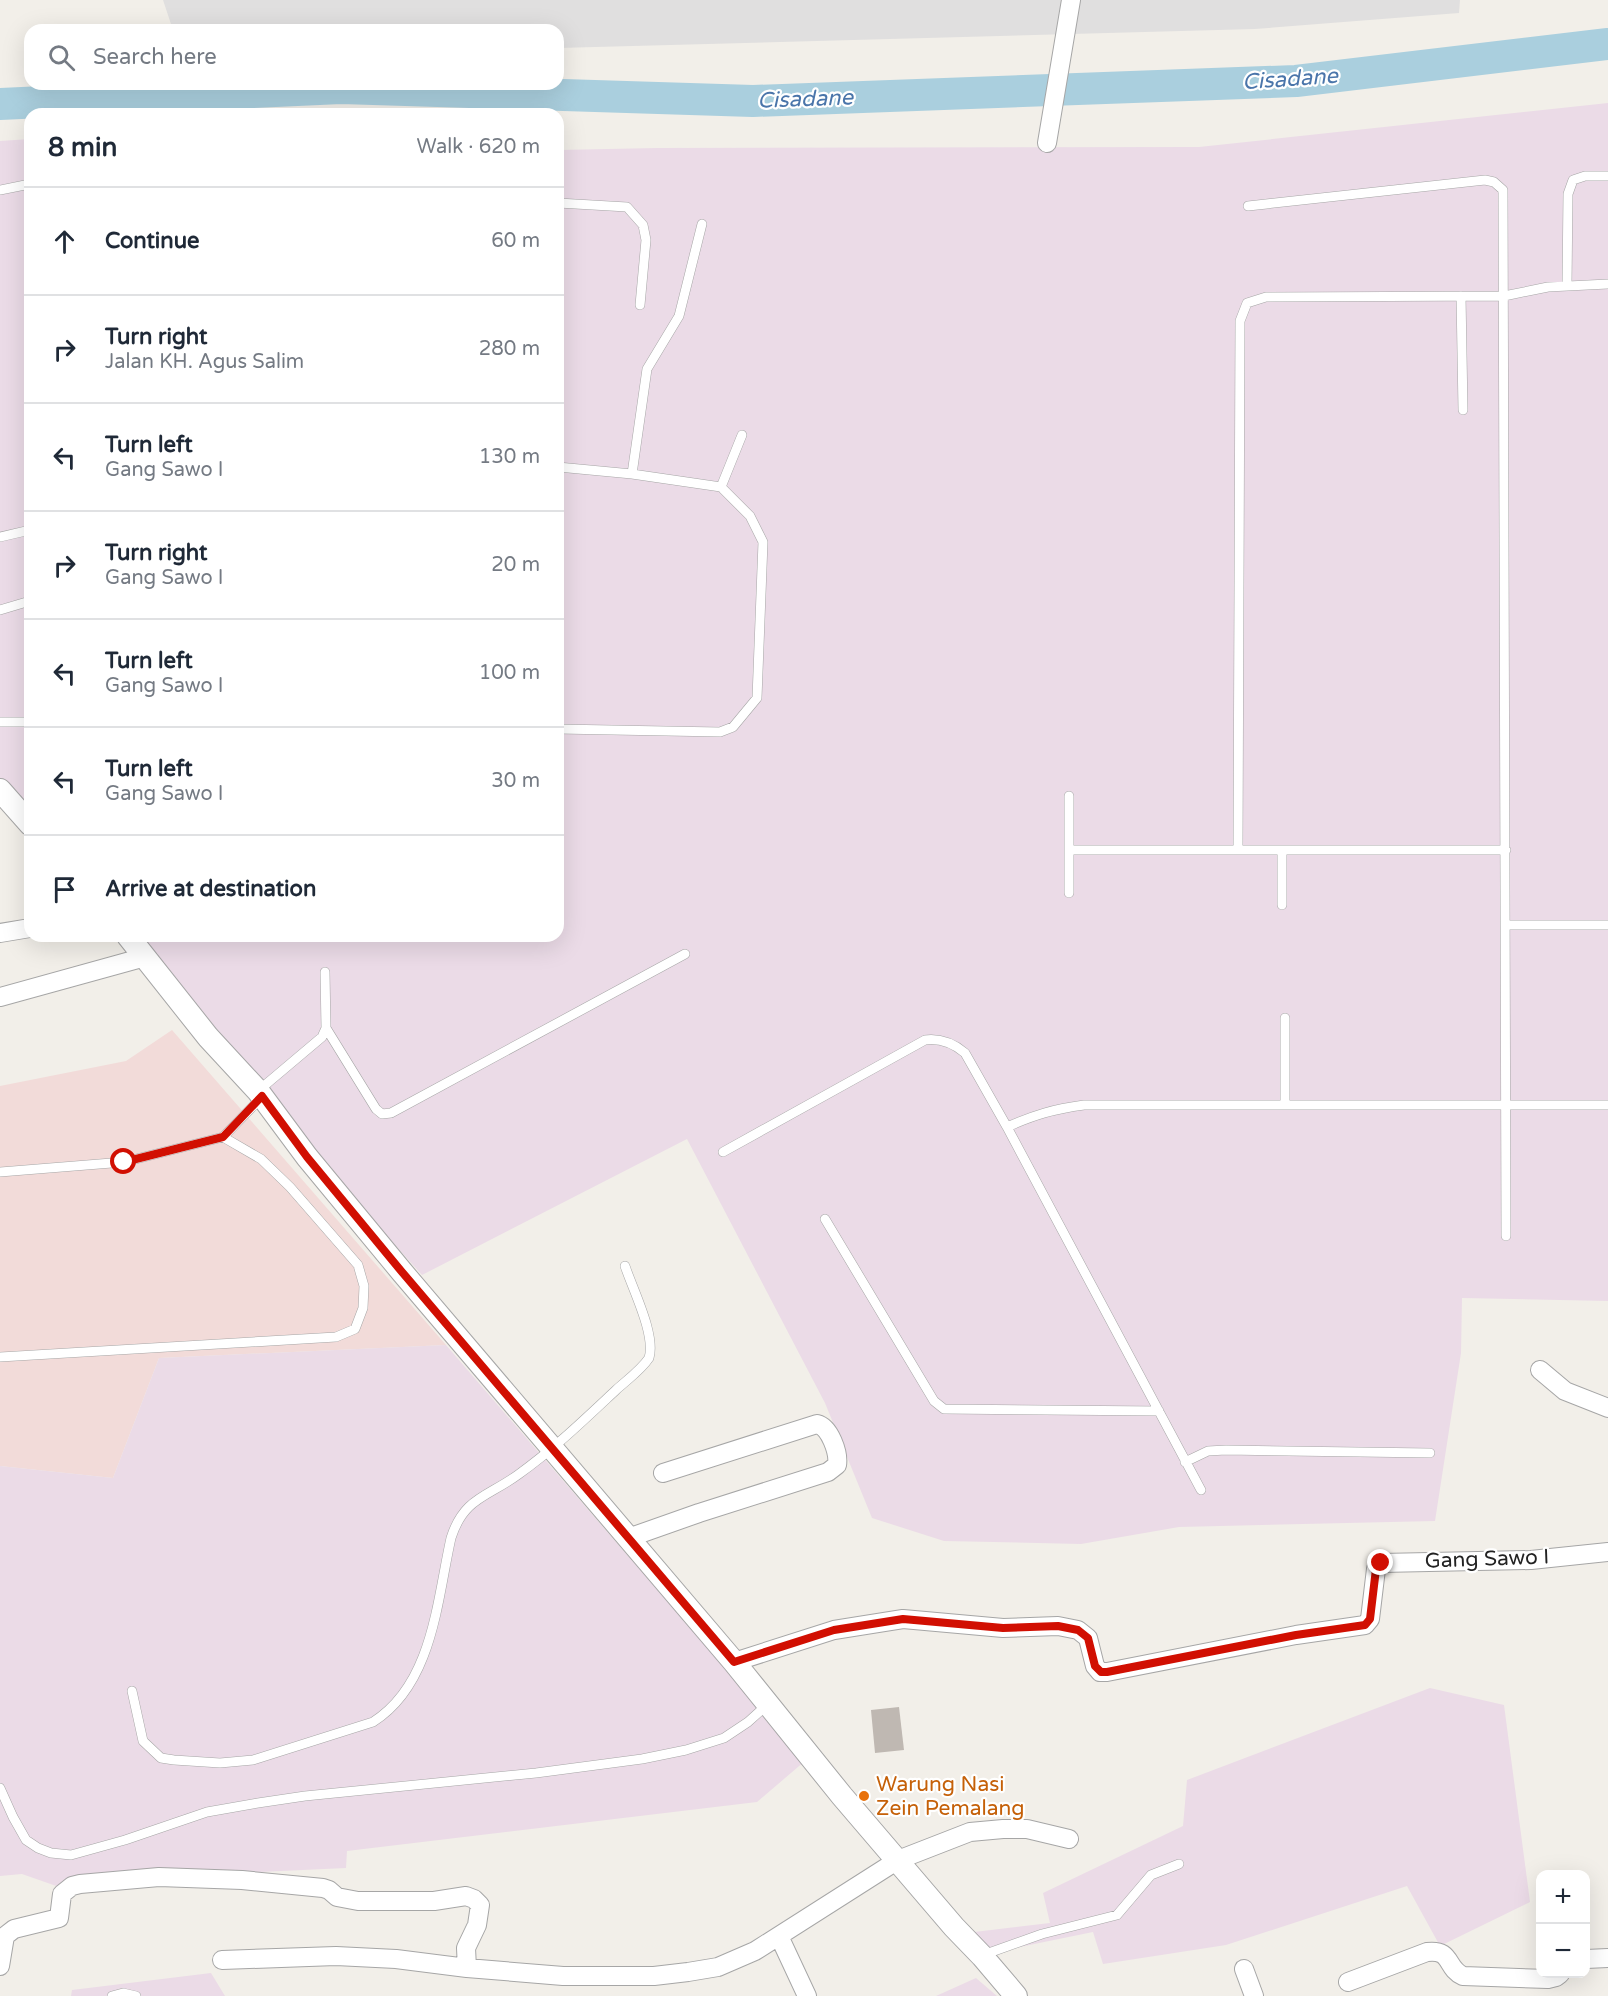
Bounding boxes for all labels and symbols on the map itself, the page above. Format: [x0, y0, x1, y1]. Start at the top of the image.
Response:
water label: Cisadane [1241, 63, 1340, 95]
water label: Cisadane [757, 84, 855, 114]
route start [110, 1148, 136, 1174]
street label: Gang Sawo I [1424, 1544, 1550, 1574]
route end [1367, 1549, 1393, 1575]
place label: Warung Nasi Zein Pemalang [876, 1772, 1025, 1821]
marker: Warung Nasi Zein Pemalang [857, 1789, 871, 1803]

